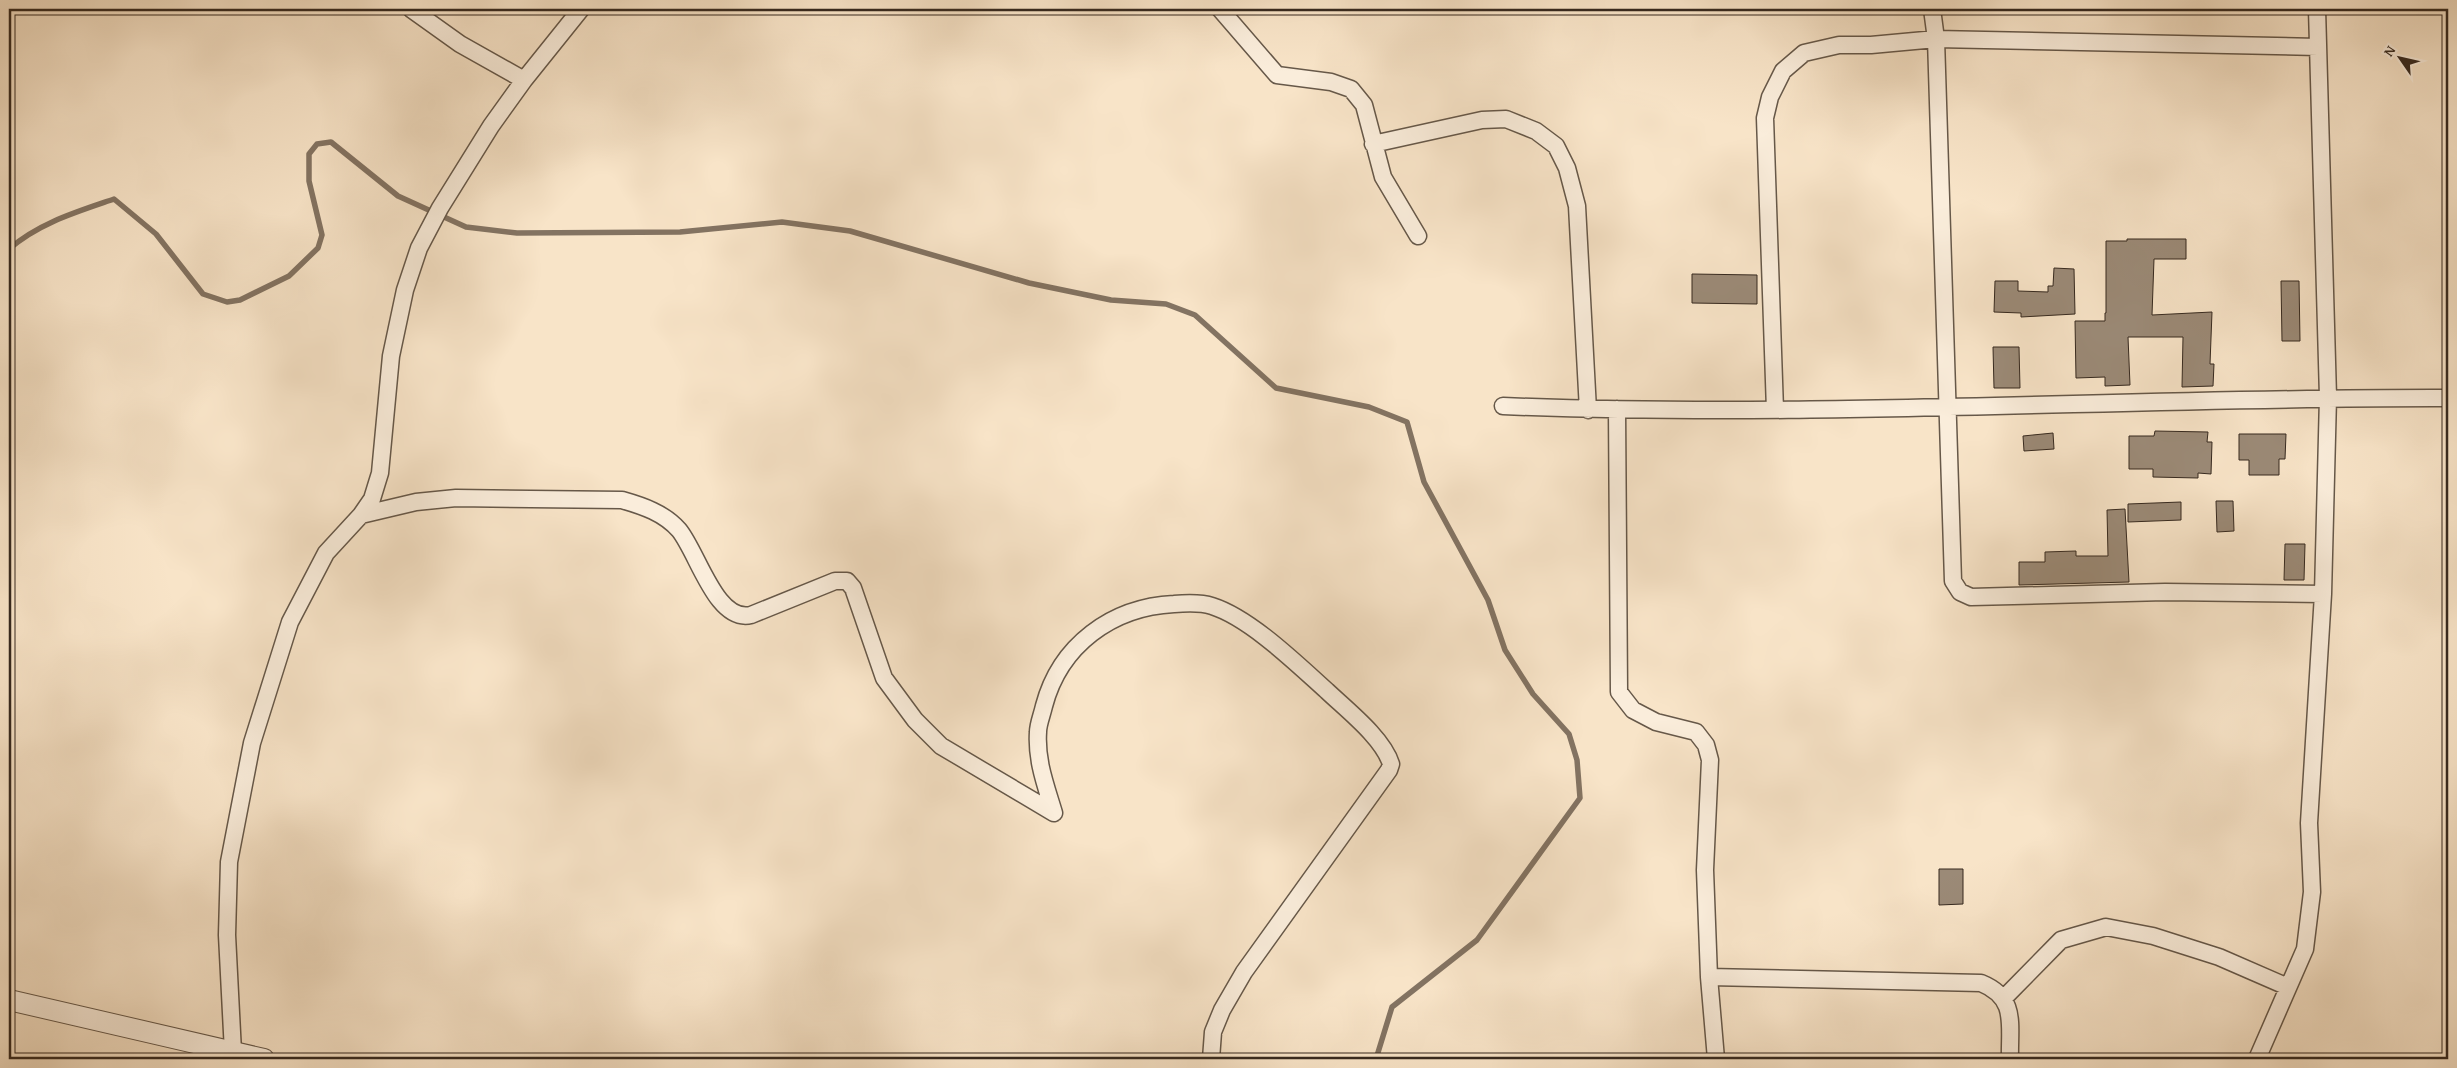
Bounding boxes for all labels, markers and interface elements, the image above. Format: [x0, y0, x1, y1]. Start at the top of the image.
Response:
north arrow [2374, 32, 2424, 82]
text: N [2378, 41, 2400, 60]

